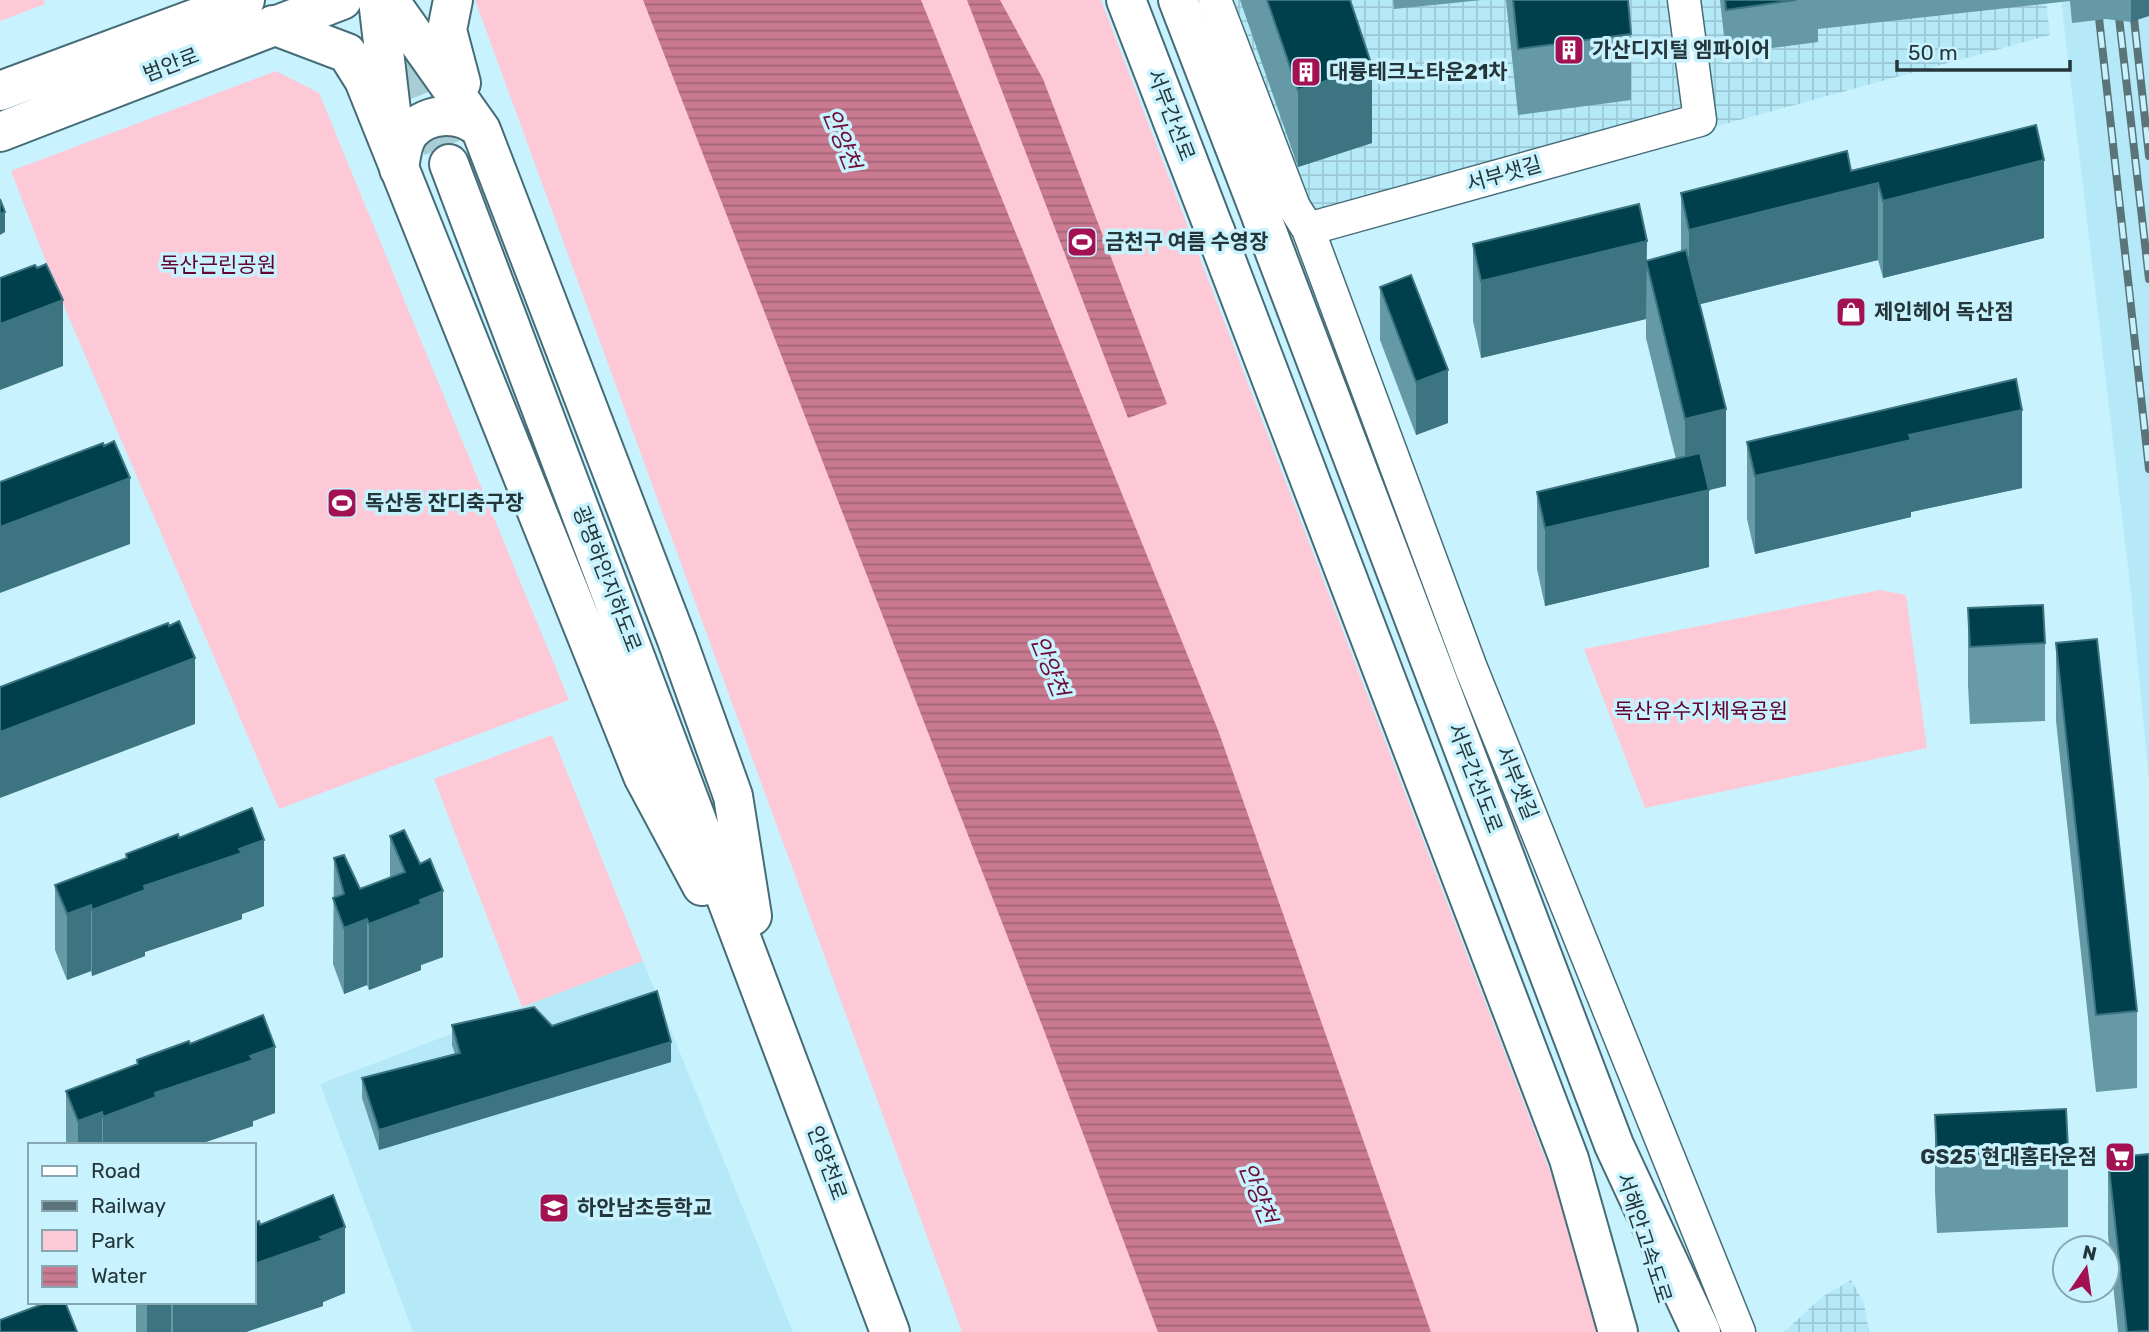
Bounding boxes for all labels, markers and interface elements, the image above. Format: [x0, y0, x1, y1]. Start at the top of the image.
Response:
scale bar [1897, 28, 2070, 72]
building icon: 가산디지털 엠파이어 [1552, 33, 1586, 67]
place label: 가산디지털 엠파이어 [1592, 37, 1770, 62]
text: 50 m [1908, 40, 1958, 65]
street label: 범안로 [139, 42, 202, 87]
building icon: 대륭테크노타운21차 [1289, 55, 1323, 89]
place label: 대륭테크노타운21차 [1329, 59, 1508, 84]
street label: 서부간선로 [1142, 65, 1200, 164]
water label: 안양천 [817, 104, 868, 176]
street label: 서부샛길 [1463, 151, 1544, 196]
sports icon: 금천구 여름 수영장 [1065, 225, 1099, 259]
place label: 금천구 여름 수영장 [1105, 229, 1269, 254]
park label: 독산근린공원 [160, 252, 276, 277]
shop icon: 제인헤어 독산점 [1834, 295, 1868, 329]
place label: 제인헤어 독산점 [1874, 299, 2014, 324]
sports icon: 독산동 잔디축구장 [325, 486, 359, 520]
place label: 독산동 잔디축구장 [365, 490, 524, 515]
street label: 광명하안지하도로 [568, 502, 647, 655]
water label: 안양천 [1025, 631, 1076, 703]
park label: 독산유수지체육공원 [1614, 698, 1788, 723]
street label: 서부간선도로 [1443, 719, 1508, 836]
street label: 서부샛길 [1491, 742, 1544, 823]
street label: 안양천로 [803, 1122, 852, 1203]
supermarket icon: GS25 현대홈타운점 [2103, 1140, 2137, 1174]
legend [28, 1143, 256, 1304]
place label: GS25 현대홈타운점 [1920, 1144, 2097, 1169]
text: Road [91, 1158, 141, 1183]
water label: 안양천 [1233, 1158, 1284, 1230]
street label: 서해안고속도로 [1612, 1170, 1677, 1306]
school or university icon: 하안남초등학교 [537, 1191, 571, 1225]
text: Railway [91, 1193, 166, 1218]
place label: 하안남초등학교 [577, 1195, 712, 1220]
text: Park [91, 1228, 135, 1253]
north arrow [2051, 1234, 2121, 1304]
text: N [2080, 1240, 2099, 1266]
text: Water [91, 1263, 147, 1288]

